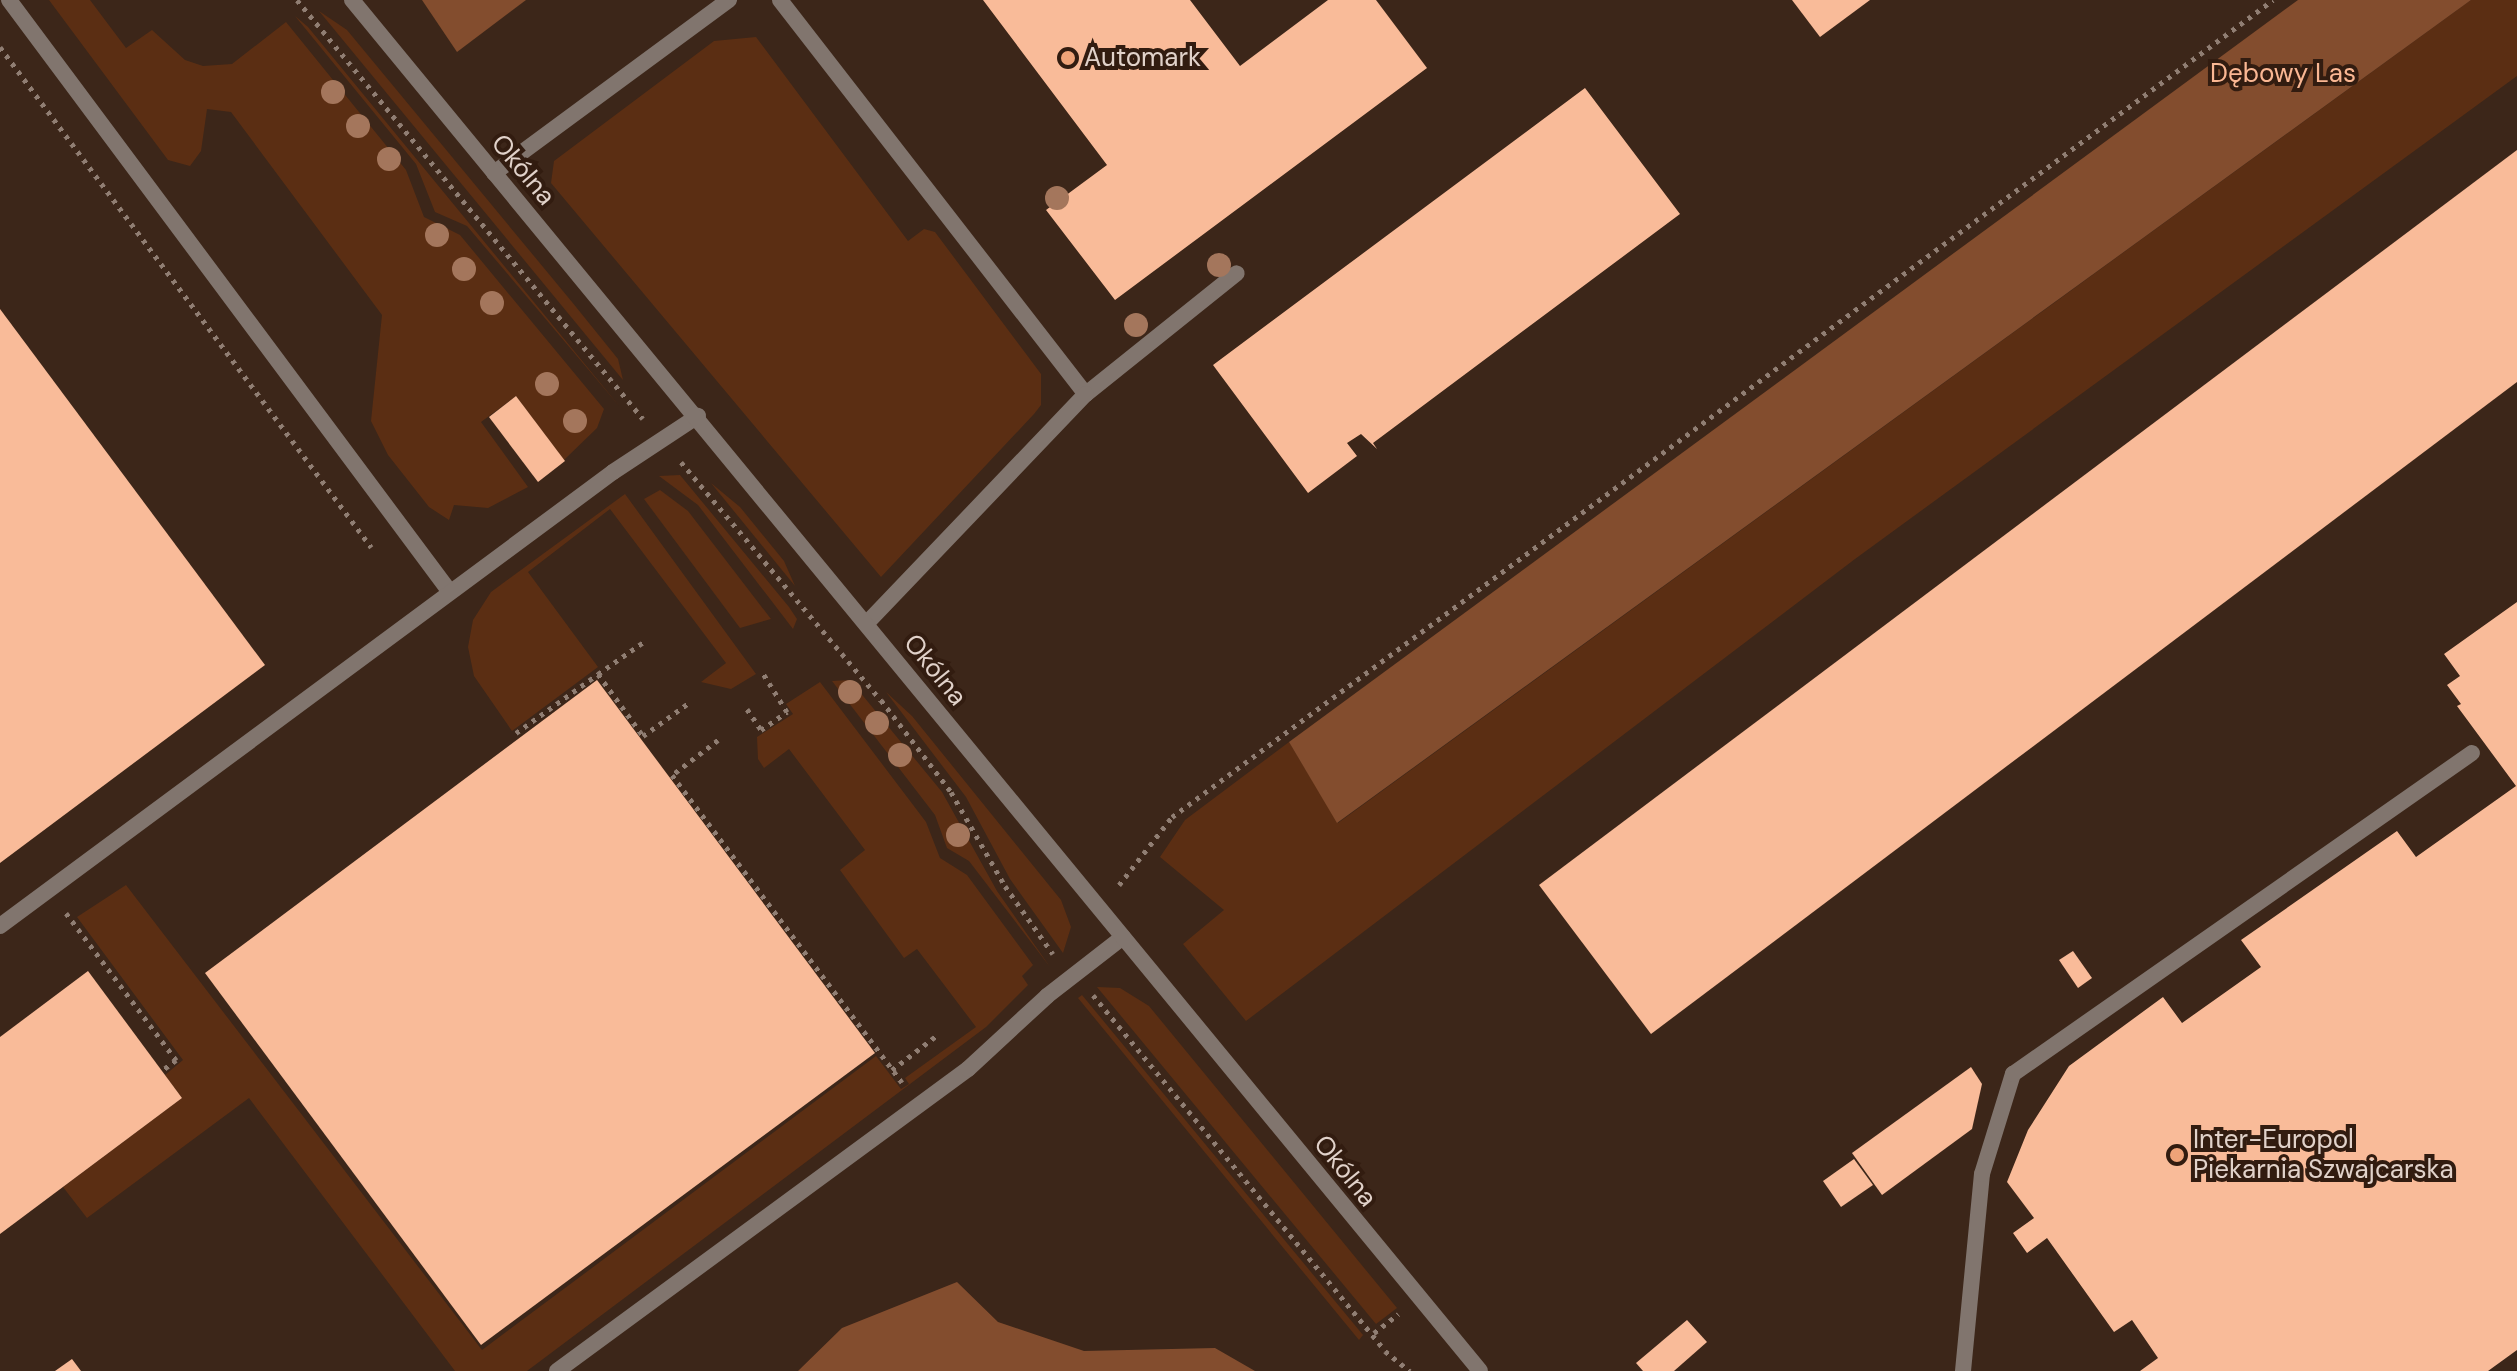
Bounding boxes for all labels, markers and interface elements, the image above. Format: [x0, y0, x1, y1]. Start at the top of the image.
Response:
place label: Automark [1084, 42, 1201, 74]
marker: Automark [1059, 49, 1077, 67]
park label: Dębowy Las [2210, 58, 2356, 90]
street label: Okólna [485, 128, 561, 212]
street label: Okólna [897, 628, 973, 712]
place label: Inter-Europol Piekarnia Szwajcarska [2193, 1124, 2454, 1186]
street label: Okólna [1307, 1129, 1383, 1213]
marker: Inter-Europol Piekarnia Szwajcarska [2168, 1146, 2186, 1164]

